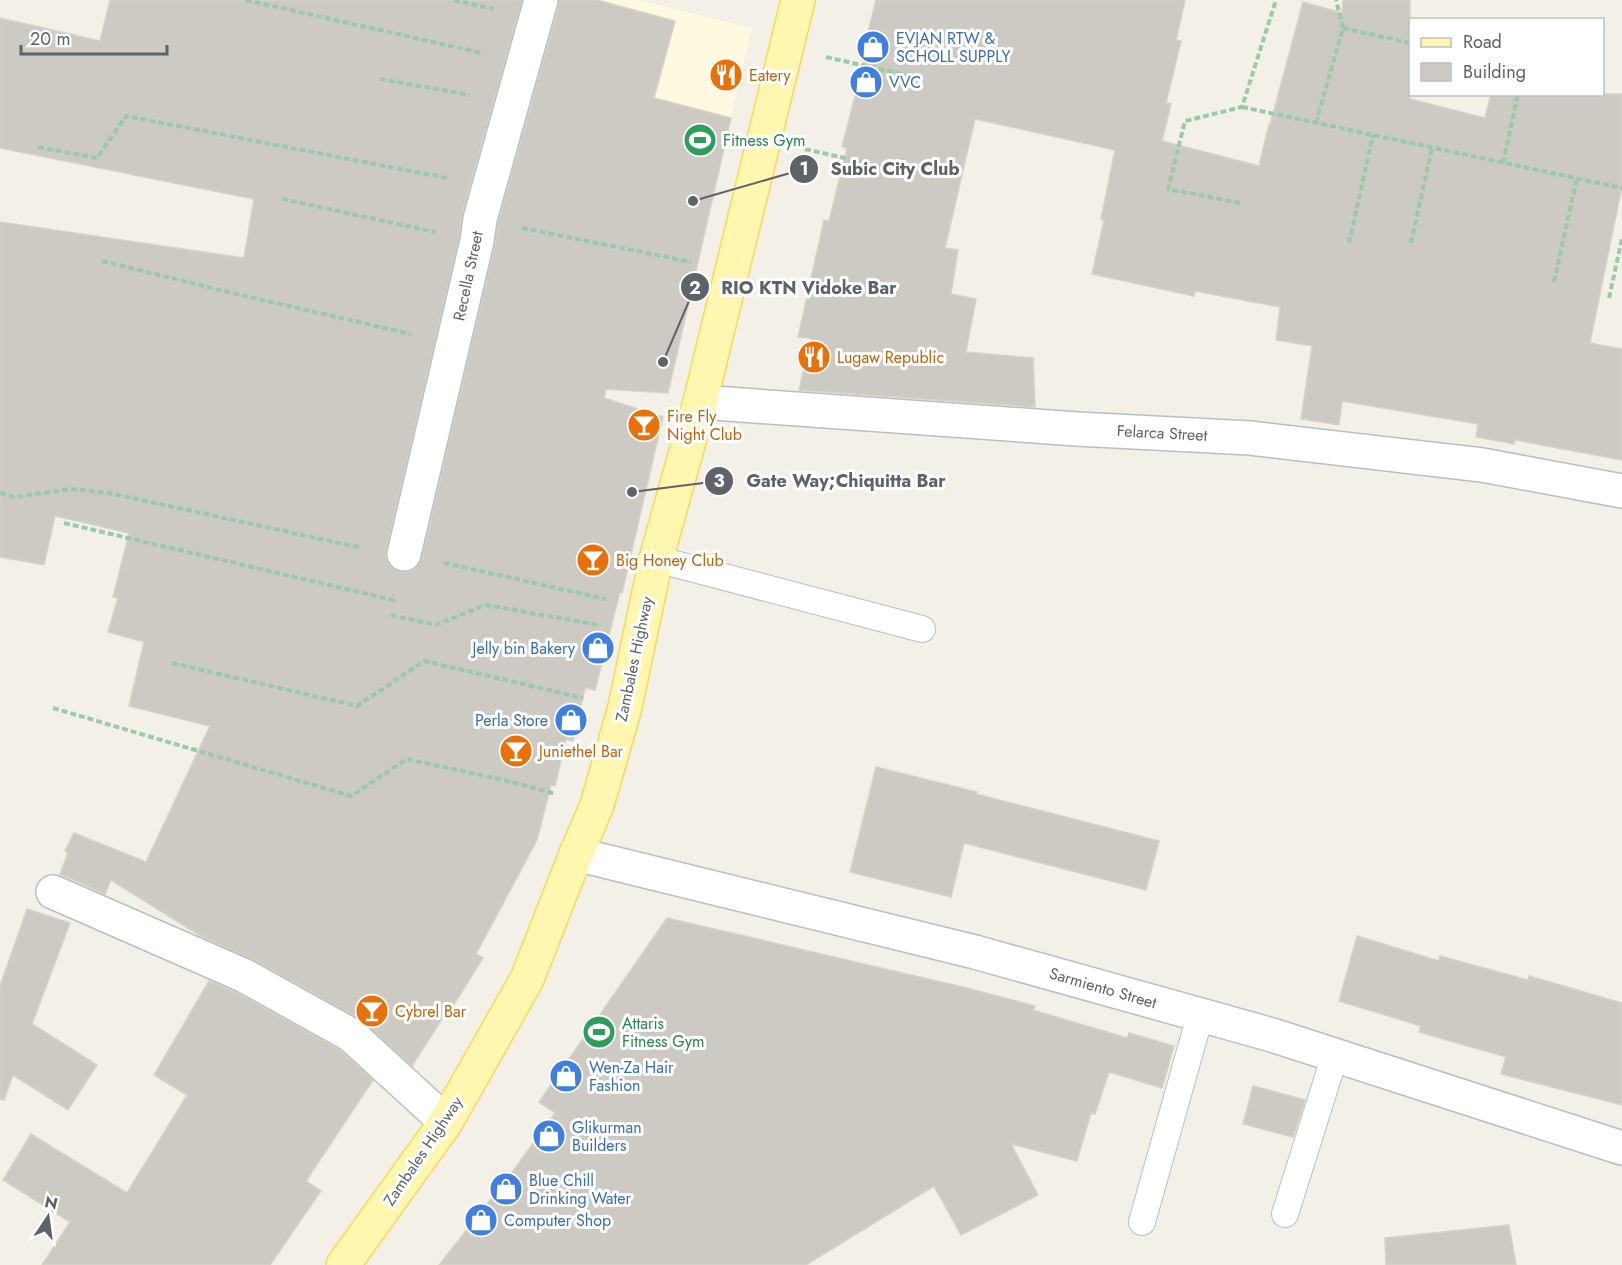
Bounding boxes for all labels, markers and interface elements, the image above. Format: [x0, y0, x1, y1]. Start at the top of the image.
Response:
scale bar [21, 18, 166, 56]
legend [1409, 18, 1604, 96]
text: 20 m [30, 26, 70, 52]
place label: EVJAN RTW & SCHOLL SUPPLY [896, 27, 1010, 68]
shop icon: EVJAN RTW & SCHOLL SUPPLY [855, 29, 891, 65]
text: Road [1463, 29, 1502, 55]
restaurant icon: Eatery [708, 57, 744, 93]
text: Building [1463, 59, 1526, 85]
place label: Eatery [749, 64, 792, 87]
shop icon: VVC [848, 64, 884, 100]
place label: VVC [889, 71, 921, 94]
sports icon: Fitness Gym [682, 122, 718, 158]
place label: Fitness Gym [723, 129, 806, 152]
callout: Subic City Club [789, 151, 972, 187]
text: 1 [799, 156, 809, 182]
text: Subic City Club [831, 156, 960, 182]
street label: Recella Street [447, 229, 489, 323]
callout: RIO KTN Vidoke Bar [680, 269, 909, 305]
text: 2 [689, 275, 701, 301]
text: RIO KTN Vidoke Bar [721, 275, 897, 301]
restaurant icon: Lugaw Republic [796, 339, 832, 375]
place label: Lugaw Republic [837, 346, 944, 369]
place label: Fire Fly Night Club [667, 405, 742, 446]
bar icon: Fire Fly Night Club [626, 407, 662, 443]
street label: Felarca Street [1116, 419, 1208, 447]
callout: Gate Way;Chiquitta Bar [704, 463, 958, 499]
text: 3 [713, 468, 725, 494]
text: Gate Way;Chiquitta Bar [746, 468, 946, 494]
bar icon: Big Honey Club [575, 542, 611, 578]
place label: Big Honey Club [616, 549, 724, 572]
street label: Zambales Highway [610, 593, 659, 724]
shop icon: Jelly bin Bakery [580, 630, 616, 666]
place label: Jelly bin Bakery [471, 637, 576, 660]
shop icon: Perla Store [553, 702, 589, 738]
place label: Perla Store [475, 709, 548, 732]
bar icon: Juniethel Bar [498, 733, 534, 769]
place label: Juniethel Bar [537, 740, 624, 763]
street label: Sarmiento Street [1047, 962, 1160, 1014]
bar icon: Cybrel Bar [354, 993, 390, 1029]
place label: Cybrel Bar [395, 1000, 467, 1023]
place label: Attaris Fitness Gym [622, 1012, 705, 1053]
sports icon: Attaris Fitness Gym [581, 1014, 617, 1050]
place label: Wen-Za Hair Fashion [589, 1056, 674, 1097]
shop icon: Wen-Za Hair Fashion [548, 1058, 584, 1094]
street label: Zambales Highway [378, 1091, 469, 1210]
place label: Glikurman Builders [572, 1116, 642, 1157]
shop icon: Glikurman Builders [531, 1118, 567, 1154]
place label: Blue Chill Drinking Water [529, 1169, 631, 1210]
shop icon: Blue Chill Drinking Water [488, 1171, 524, 1207]
north arrow [18, 1187, 78, 1247]
text: N [42, 1190, 60, 1216]
shop icon: Computer Shop [463, 1202, 499, 1238]
place label: Computer Shop [504, 1209, 611, 1232]

